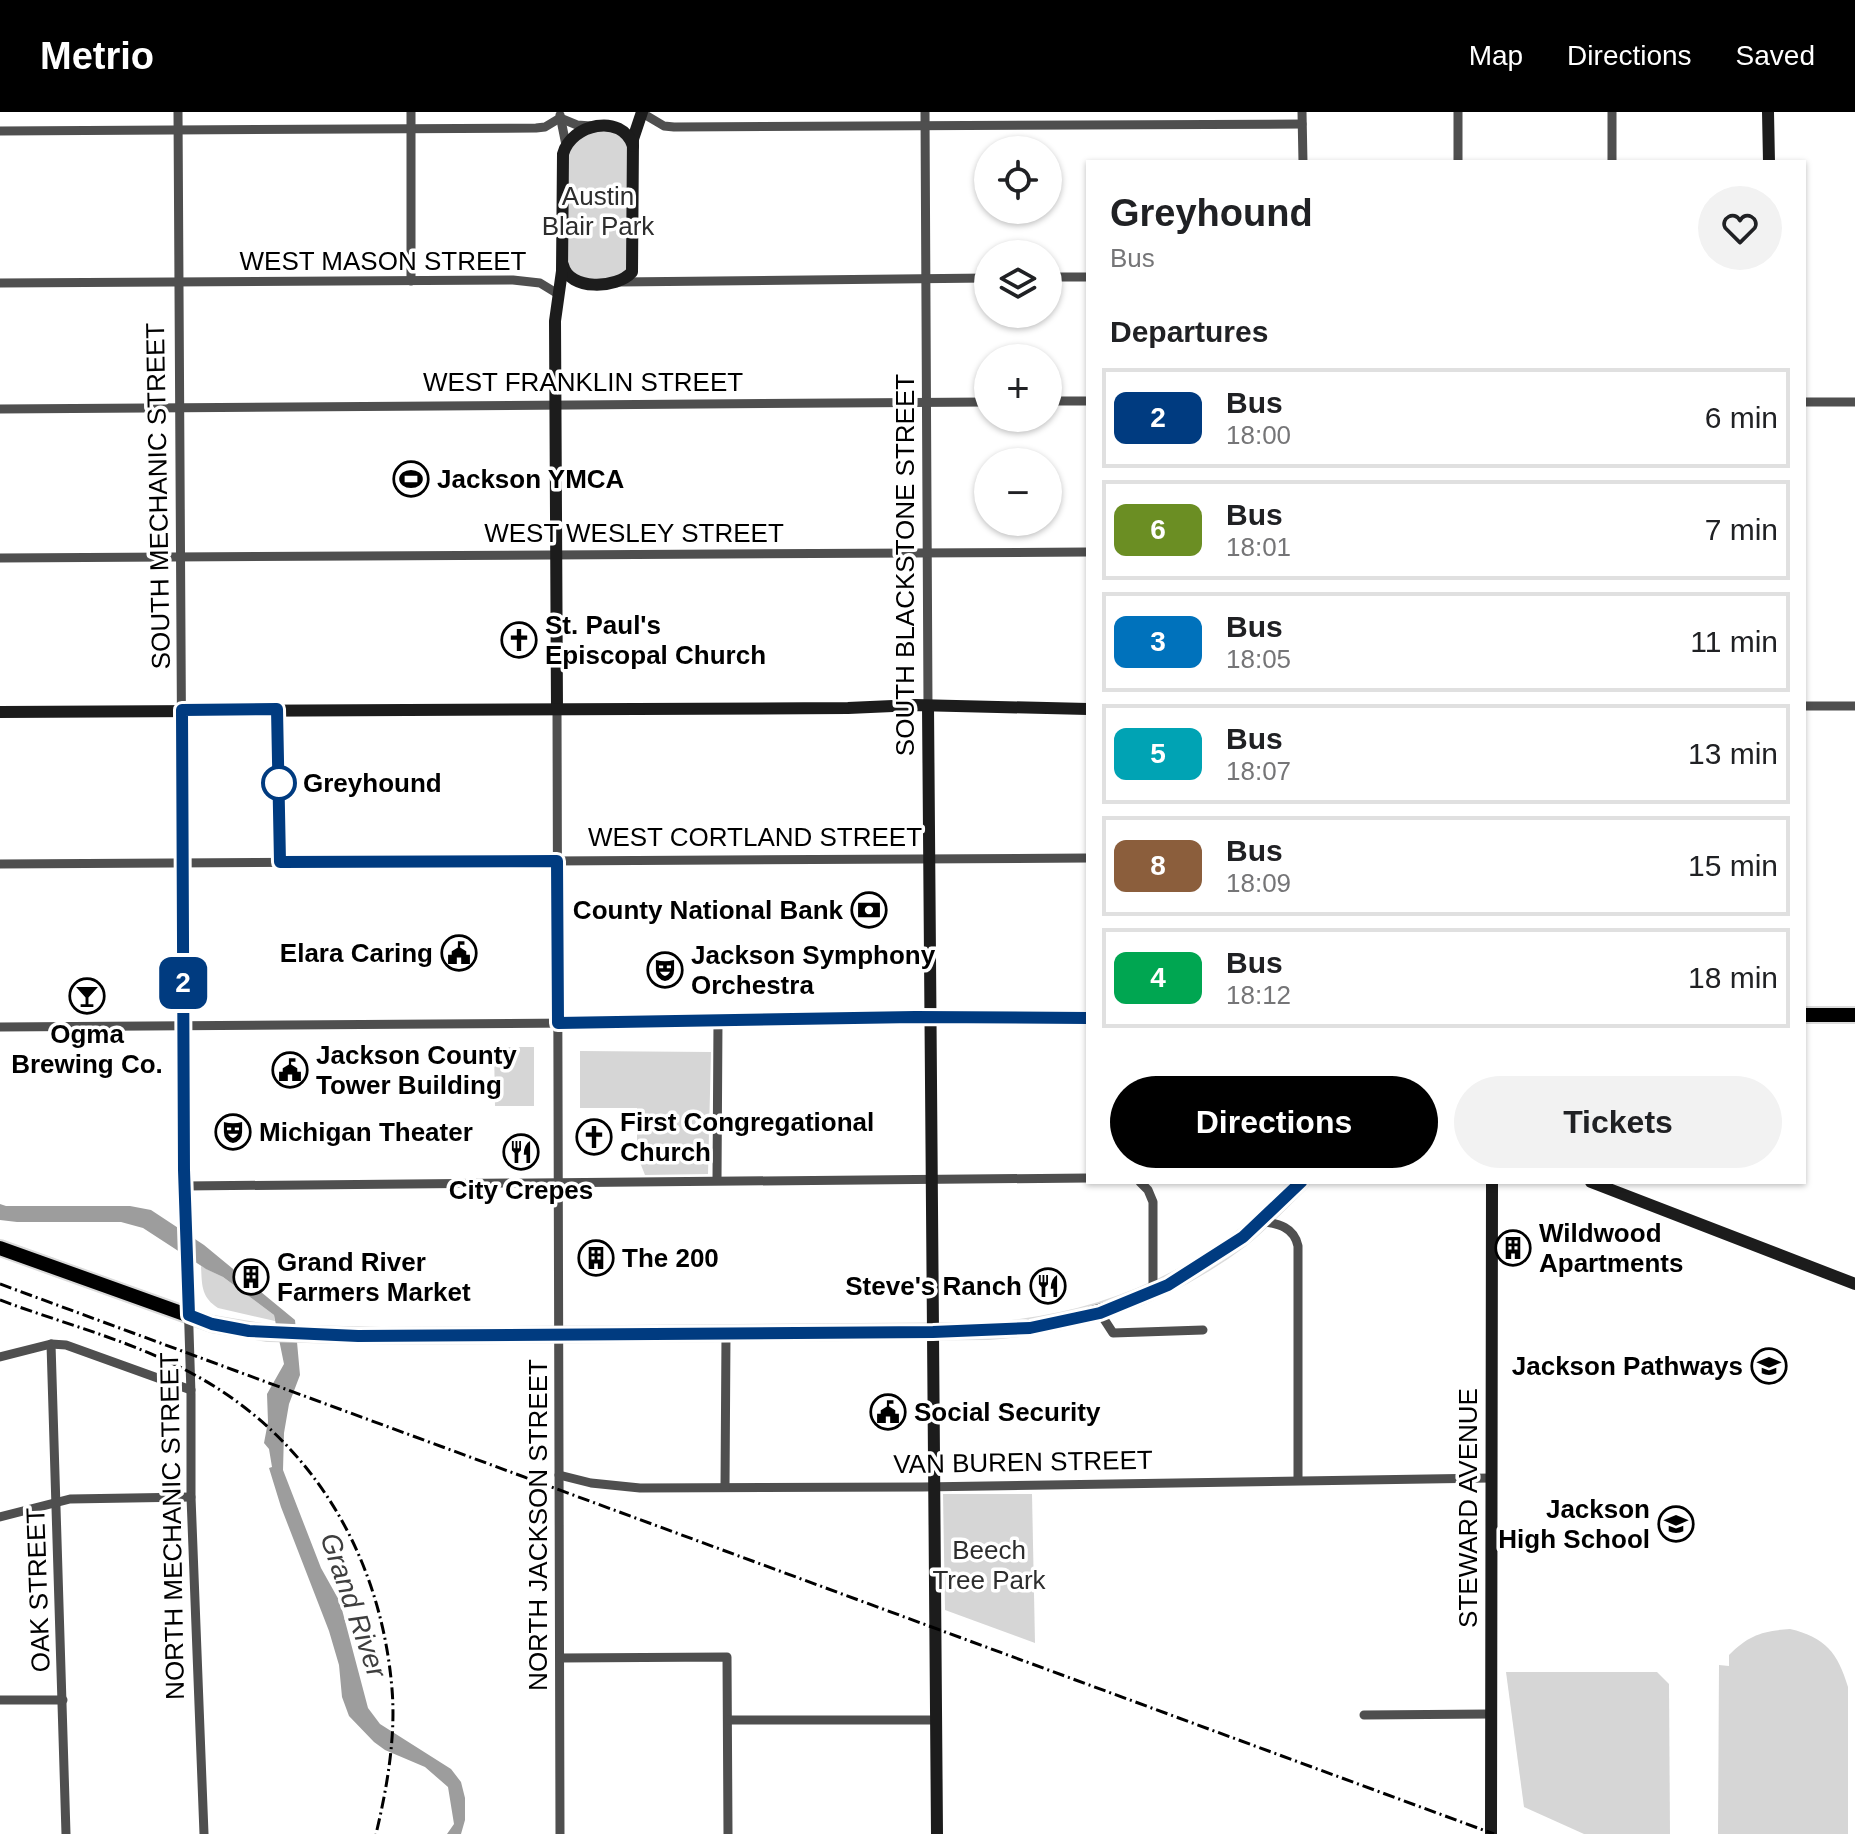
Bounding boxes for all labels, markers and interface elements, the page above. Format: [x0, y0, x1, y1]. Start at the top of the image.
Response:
text: Metrio [40, 35, 154, 77]
text: Map [1469, 40, 1523, 71]
text: Directions [1567, 40, 1692, 71]
text: Saved [1736, 40, 1815, 71]
map controls [974, 136, 1062, 536]
button: locate [974, 136, 1062, 224]
park label: Austin Blair Park [542, 181, 655, 241]
button: heart [1698, 186, 1782, 270]
text: Greyhound [1110, 192, 1313, 234]
button: layers [974, 240, 1062, 328]
text: Bus [1110, 243, 1155, 273]
street label: WEST MASON STREET [240, 246, 527, 276]
text: Departures [1110, 315, 1268, 348]
street label: SOUTH MECHANIC STREET [140, 322, 176, 670]
button: + [974, 344, 1062, 432]
street label: WEST FRANKLIN STREET [423, 367, 743, 397]
street label: SOUTH BLACKSTONE STREET [890, 374, 920, 756]
text: Bus [1226, 386, 1283, 419]
text: 6 min [1705, 401, 1778, 434]
text: 2 [1150, 402, 1166, 433]
text: 18:00 [1226, 420, 1291, 450]
button: − [974, 448, 1062, 536]
sports icon: Jackson YMCA [392, 460, 430, 498]
place label: Jackson YMCA [437, 464, 625, 494]
text: Bus [1226, 498, 1283, 531]
text: 7 min [1705, 513, 1778, 546]
text: 6 [1150, 514, 1166, 545]
street label: WEST WESLEY STREET [484, 518, 784, 548]
text: 18:01 [1226, 532, 1291, 562]
place label: St. Paul's Episcopal Church [545, 610, 766, 670]
text: Bus [1226, 610, 1283, 643]
church icon: St. Paul's Episcopal Church [500, 621, 538, 659]
text: 11 min [1690, 625, 1778, 658]
text: 3 [1150, 626, 1166, 657]
text: 18:05 [1226, 644, 1291, 674]
text: Bus [1226, 722, 1283, 755]
text: 13 min [1688, 737, 1778, 770]
text: 5 [1150, 738, 1166, 769]
text: 18:07 [1226, 756, 1291, 786]
marker: Greyhound [262, 766, 296, 800]
place label: Greyhound [303, 768, 442, 798]
street label: WEST CORTLAND STREET [588, 822, 922, 852]
text: Bus [1226, 834, 1283, 867]
text: 15 min [1688, 849, 1778, 882]
text: 8 [1150, 850, 1166, 881]
text: 18:09 [1226, 868, 1291, 898]
bank icon: County National Bank [850, 891, 888, 929]
place label: County National Bank [573, 895, 844, 925]
public building icon: Elara Caring [440, 934, 478, 972]
place label: Elara Caring [280, 938, 433, 968]
place label: Jackson Symphony Orchestra [691, 940, 936, 1000]
text: Bus [1226, 946, 1283, 979]
theatre icon: Jackson Symphony Orchestra [646, 951, 684, 989]
line badge: 2 [157, 957, 209, 1009]
text: 18 min [1688, 961, 1778, 994]
text: 4 [1150, 962, 1166, 993]
text: 2 [175, 967, 191, 998]
bar icon: Ogma Brewing Co. [68, 977, 106, 1015]
text: 18:12 [1226, 980, 1291, 1010]
place label: Ogma Brewing Co. [11, 1019, 163, 1079]
place label: Jackson County Tower Building [316, 1040, 517, 1100]
public building icon: Jackson County Tower Building [271, 1051, 309, 1089]
button: Directions [1110, 1076, 1438, 1168]
button: Tickets [1454, 1076, 1782, 1168]
place label: First Congregational Church [620, 1107, 874, 1167]
theatre icon: Michigan Theater [214, 1113, 252, 1151]
place label: Michigan Theater [259, 1117, 473, 1147]
church icon: First Congregational Church [575, 1118, 613, 1156]
restaurant icon: City Crepes [502, 1133, 540, 1171]
place label: City Crepes [449, 1175, 593, 1205]
place label: Wildwood Apartments [1539, 1218, 1683, 1278]
building icon: Wildwood Apartments [1494, 1229, 1532, 1267]
building icon: The 200 [577, 1239, 615, 1277]
place label: The 200 [622, 1243, 719, 1273]
place label: Grand River Farmers Market [277, 1247, 471, 1307]
building icon: Grand River Farmers Market [232, 1258, 270, 1296]
restaurant icon: Steve's Ranch [1029, 1267, 1067, 1305]
place label: Steve's Ranch [845, 1271, 1022, 1301]
school or university icon: Jackson Pathways [1750, 1347, 1788, 1385]
place label: Jackson Pathways [1512, 1351, 1743, 1381]
street label: NORTH MECHANIC STREET [154, 1352, 190, 1700]
street label: NORTH JACKSON STREET [523, 1359, 553, 1691]
street label: STEWARD AVENUE [1453, 1388, 1483, 1628]
public building icon: Social Security [869, 1393, 907, 1431]
place label: Social Security [914, 1397, 1101, 1427]
street label: VAN BUREN STREET [893, 1445, 1153, 1479]
place label: Jackson High School [1498, 1494, 1650, 1554]
school or university icon: Jackson High School [1657, 1505, 1695, 1543]
street label: OAK STREET [20, 1507, 56, 1673]
water label: Grand River [314, 1529, 393, 1683]
park label: Beech Tree Park [932, 1535, 1047, 1595]

